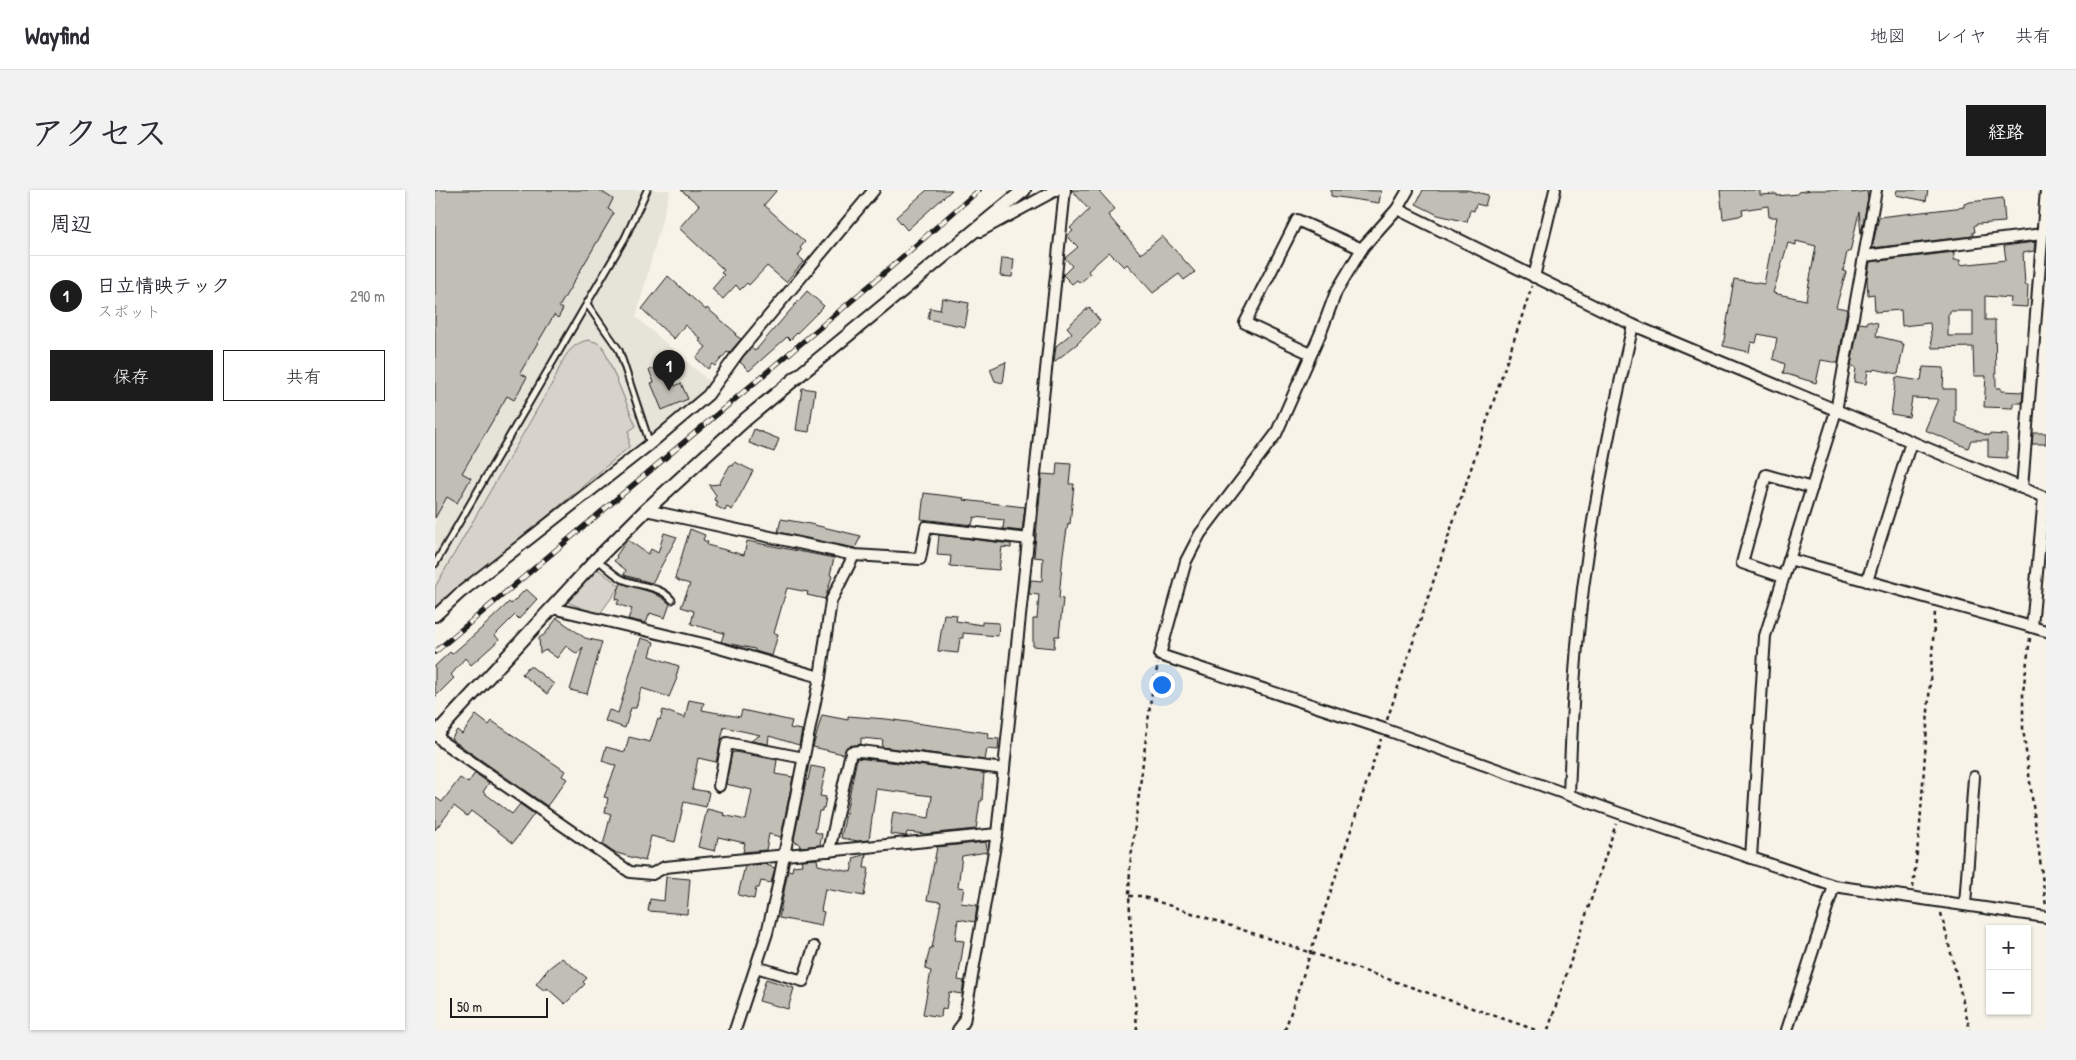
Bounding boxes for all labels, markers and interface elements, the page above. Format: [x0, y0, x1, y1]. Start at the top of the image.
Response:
text: Wayfind [25, 19, 89, 51]
text: 地図 [1870, 23, 1906, 48]
text: レイヤ [1934, 23, 1987, 48]
text: 共有 [2015, 23, 2051, 48]
button: 経路 [1966, 105, 2046, 156]
text: アクセス [30, 109, 168, 156]
text: 周辺 [50, 209, 92, 238]
text: 日立情映テック [97, 272, 230, 298]
text: 1 [63, 285, 69, 307]
text: 290 m [350, 285, 385, 307]
text: スポット [97, 300, 161, 322]
button: 保存 [50, 350, 213, 401]
button: 共有 [223, 350, 385, 401]
pin: 1 [653, 350, 685, 391]
your location [1149, 672, 1175, 698]
map controls [1986, 925, 2031, 1015]
button: + [1986, 925, 2031, 970]
button: − [1986, 970, 2031, 1015]
scale bar [450, 995, 547, 1018]
text: 50 m [457, 997, 482, 1016]

